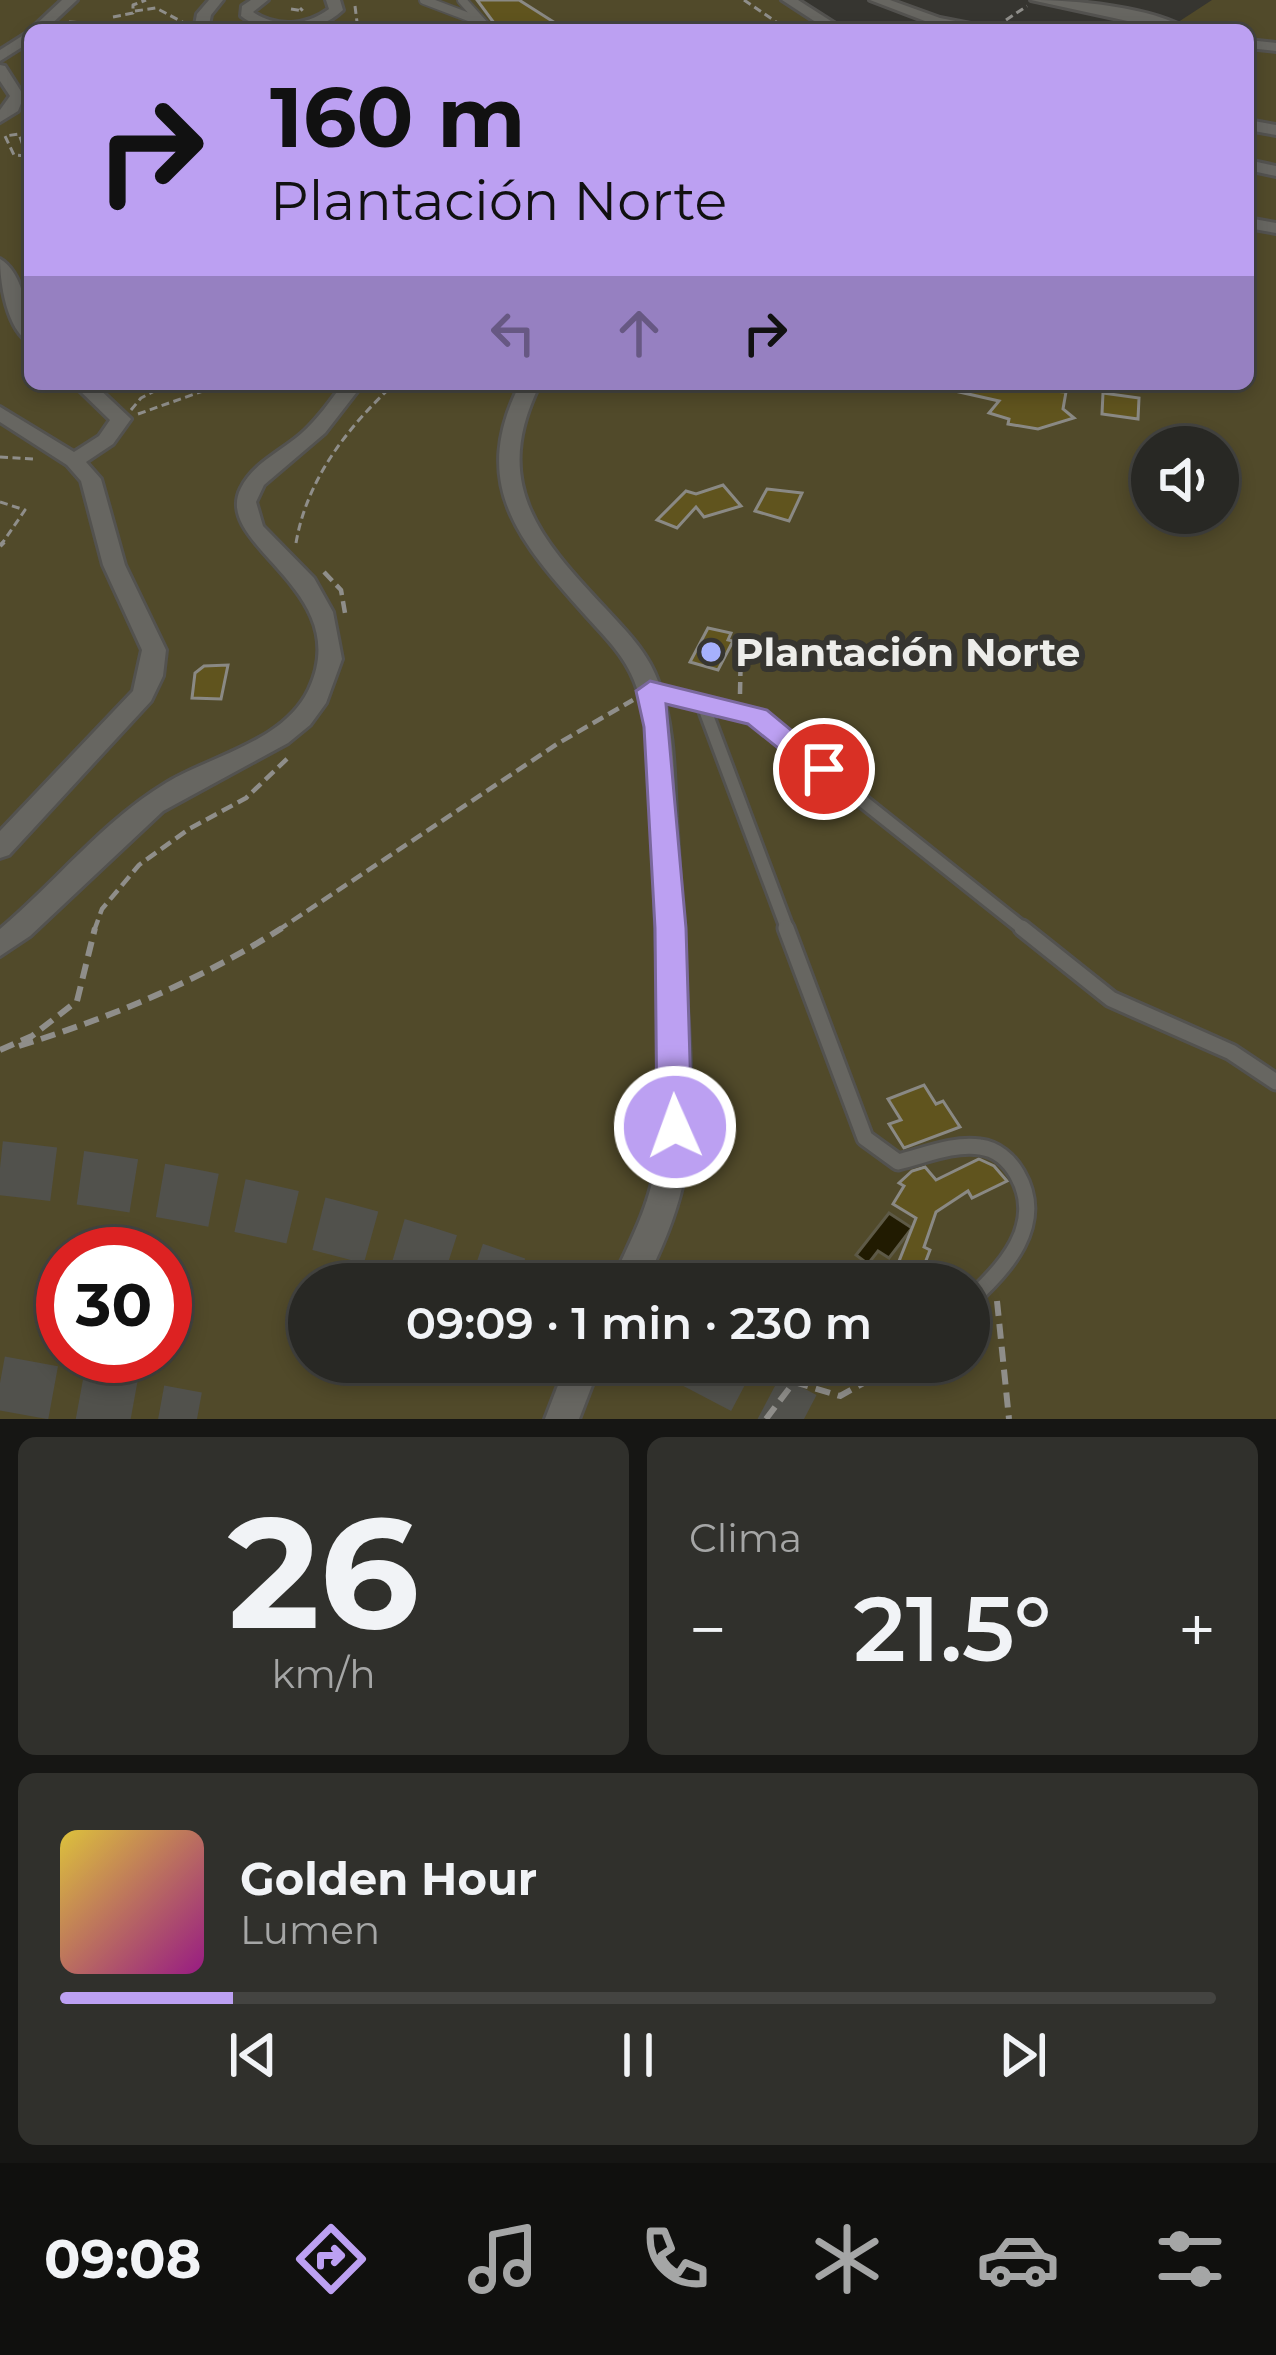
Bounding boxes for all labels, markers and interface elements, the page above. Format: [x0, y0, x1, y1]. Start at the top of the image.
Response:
text: 160 m [270, 66, 525, 168]
icon: right [72, 72, 228, 228]
text: Plantación Norte [270, 168, 727, 234]
icon: left [480, 300, 546, 366]
icon: ahead [606, 300, 672, 366]
icon: right [732, 300, 798, 366]
map controls [1131, 426, 1239, 534]
button: sound [1131, 426, 1239, 534]
place label: Plantación Norte [735, 628, 1080, 676]
marker: Plantación Norte [698, 639, 724, 665]
pin [773, 718, 875, 820]
icon: arrive [791, 736, 857, 802]
position arrow [612, 1064, 738, 1190]
speed limit sign: 30 [36, 1227, 192, 1383]
text: 09:09 · 1 min · 230 m [406, 1295, 872, 1350]
text: 26 [228, 1477, 419, 1667]
text: Clima [689, 1514, 802, 1562]
text: 21.5° [853, 1574, 1052, 1684]
text: − [689, 1589, 727, 1670]
text: + [1178, 1589, 1216, 1670]
text: km/h [271, 1650, 376, 1698]
text: Golden Hour [240, 1851, 537, 1906]
text: Lumen [240, 1906, 380, 1954]
icon: previous [220, 2022, 286, 2088]
icon: pause [605, 2022, 671, 2088]
icon: next [990, 2022, 1056, 2088]
icon: directions [289, 2217, 373, 2301]
icon: music [461, 2217, 545, 2301]
icon: phone [633, 2217, 717, 2301]
icon: climate [805, 2217, 889, 2301]
icon: car [976, 2217, 1060, 2301]
icon: filters [1148, 2217, 1232, 2301]
text: 09:08 [44, 2226, 201, 2292]

